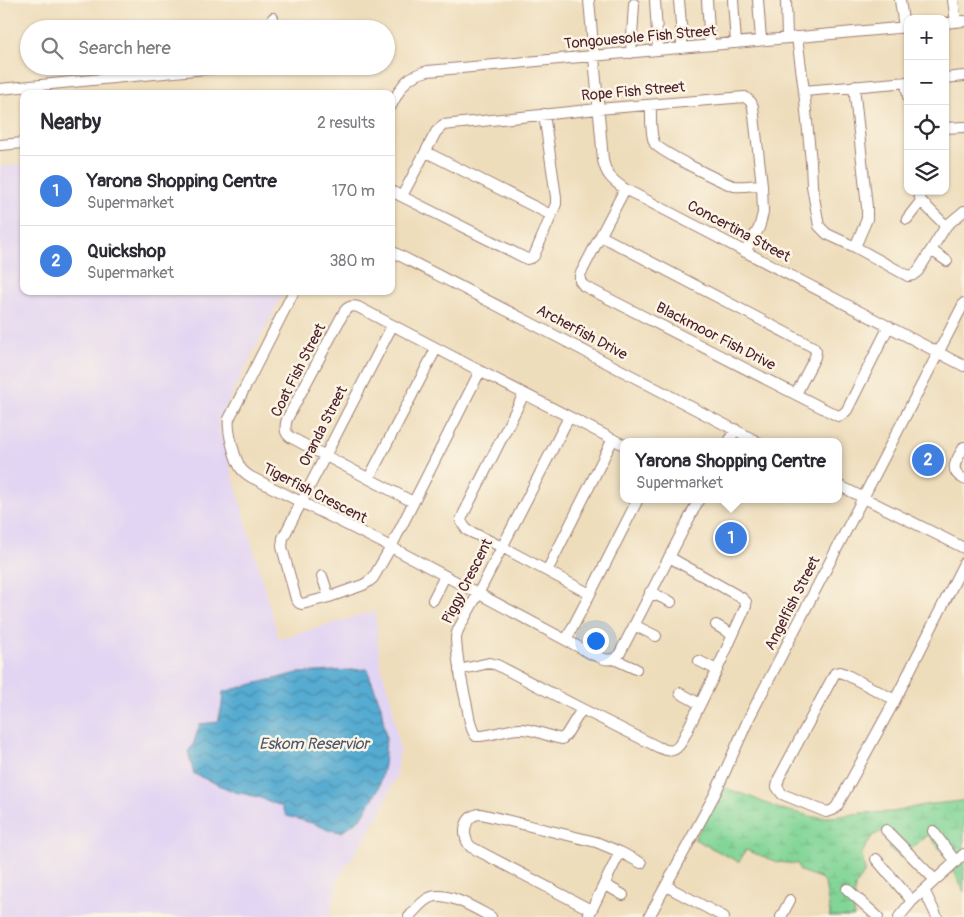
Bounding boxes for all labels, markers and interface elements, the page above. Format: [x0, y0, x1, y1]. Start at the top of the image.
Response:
map controls [904, 15, 949, 195]
button: + [904, 15, 949, 60]
search box [20, 20, 395, 75]
street label: Tongouesole Fish Street [563, 21, 718, 54]
icon: search [38, 34, 66, 62]
text: Search here [78, 36, 171, 60]
button: − [904, 60, 949, 105]
street label: Rope Fish Street [580, 77, 687, 105]
button: locate [904, 105, 949, 150]
text: Nearby [40, 109, 101, 136]
text: 2 results [317, 113, 375, 133]
button: layers [904, 150, 949, 195]
text: Yarona Shopping Centre [87, 169, 277, 193]
text: 1 [53, 181, 59, 201]
text: 170 m [332, 181, 375, 201]
text: Supermarket [87, 193, 174, 213]
street label: Concertina Street [684, 196, 794, 267]
text: Quickshop [87, 239, 166, 263]
text: 2 [52, 251, 60, 271]
text: 380 m [329, 251, 375, 271]
text: Supermarket [87, 263, 174, 283]
street label: Blackmoor Fish Drive [653, 298, 779, 375]
street label: Archerfish Drive [533, 301, 631, 365]
street label: Coat Fish Street [267, 319, 331, 420]
street label: Oranda Street [295, 382, 352, 470]
popup [620, 438, 842, 503]
pin: 2 [912, 441, 944, 479]
text: Yarona Shopping Centre [636, 449, 826, 473]
street label: Tigerfish Crescent [259, 459, 371, 528]
text: Supermarket [636, 473, 723, 493]
pin: 1 [715, 519, 747, 557]
street label: Piggy Crescent [438, 535, 498, 627]
street label: Angelfish Street [761, 552, 825, 654]
your location [583, 628, 609, 654]
water label: Eskom Reservior [259, 734, 371, 754]

